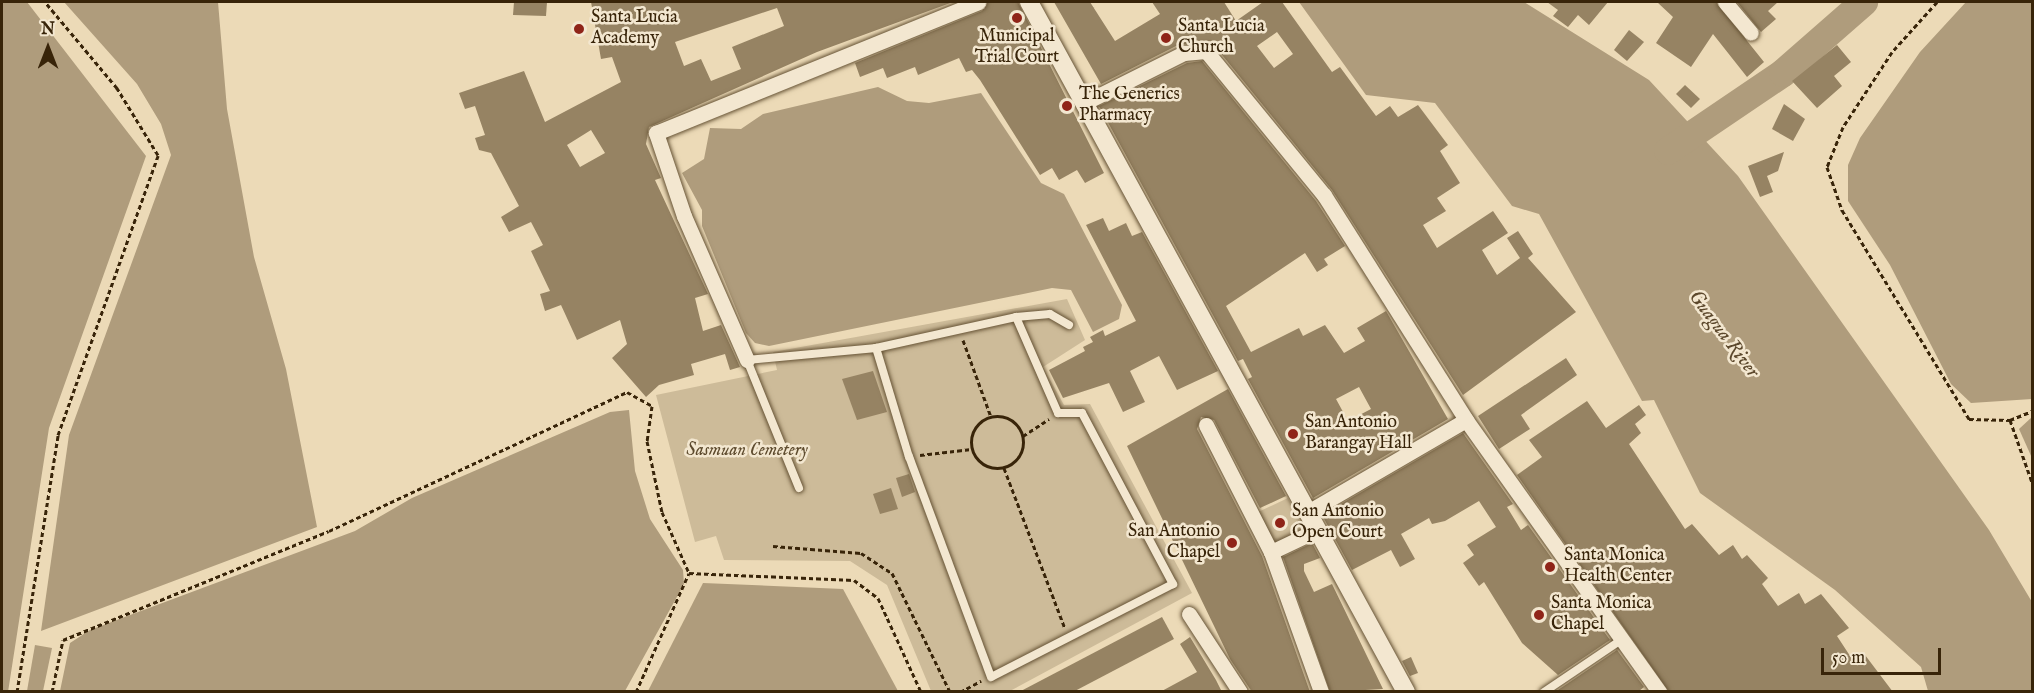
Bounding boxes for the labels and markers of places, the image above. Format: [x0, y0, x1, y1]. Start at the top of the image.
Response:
place label: Santa Lucia Academy [591, 8, 678, 50]
marker: Municipal Trial Court [1010, 11, 1024, 25]
place label: Santa Lucia Church [1178, 17, 1265, 60]
marker: Santa Lucia Academy [572, 22, 586, 36]
place label: Municipal Trial Court [975, 27, 1059, 70]
marker: Santa Lucia Church [1159, 31, 1173, 45]
place label: The Generics Pharmacy [1079, 85, 1180, 128]
marker: The Generics Pharmacy [1060, 99, 1074, 113]
place label: San Antonio Barangay Hall [1305, 413, 1412, 456]
marker: San Antonio Barangay Hall [1286, 427, 1300, 441]
place label: San Antonio Open Court [1292, 502, 1384, 544]
marker: San Antonio Open Court [1273, 516, 1287, 530]
place label: San Antonio Chapel [1128, 522, 1220, 564]
marker: San Antonio Chapel [1225, 536, 1239, 550]
place label: Santa Monica Health Center [1564, 546, 1672, 588]
marker: Santa Monica Health Center [1541, 558, 1559, 576]
place label: Santa Monica Chapel [1551, 594, 1652, 636]
marker: Santa Monica Chapel [1532, 608, 1546, 622]

